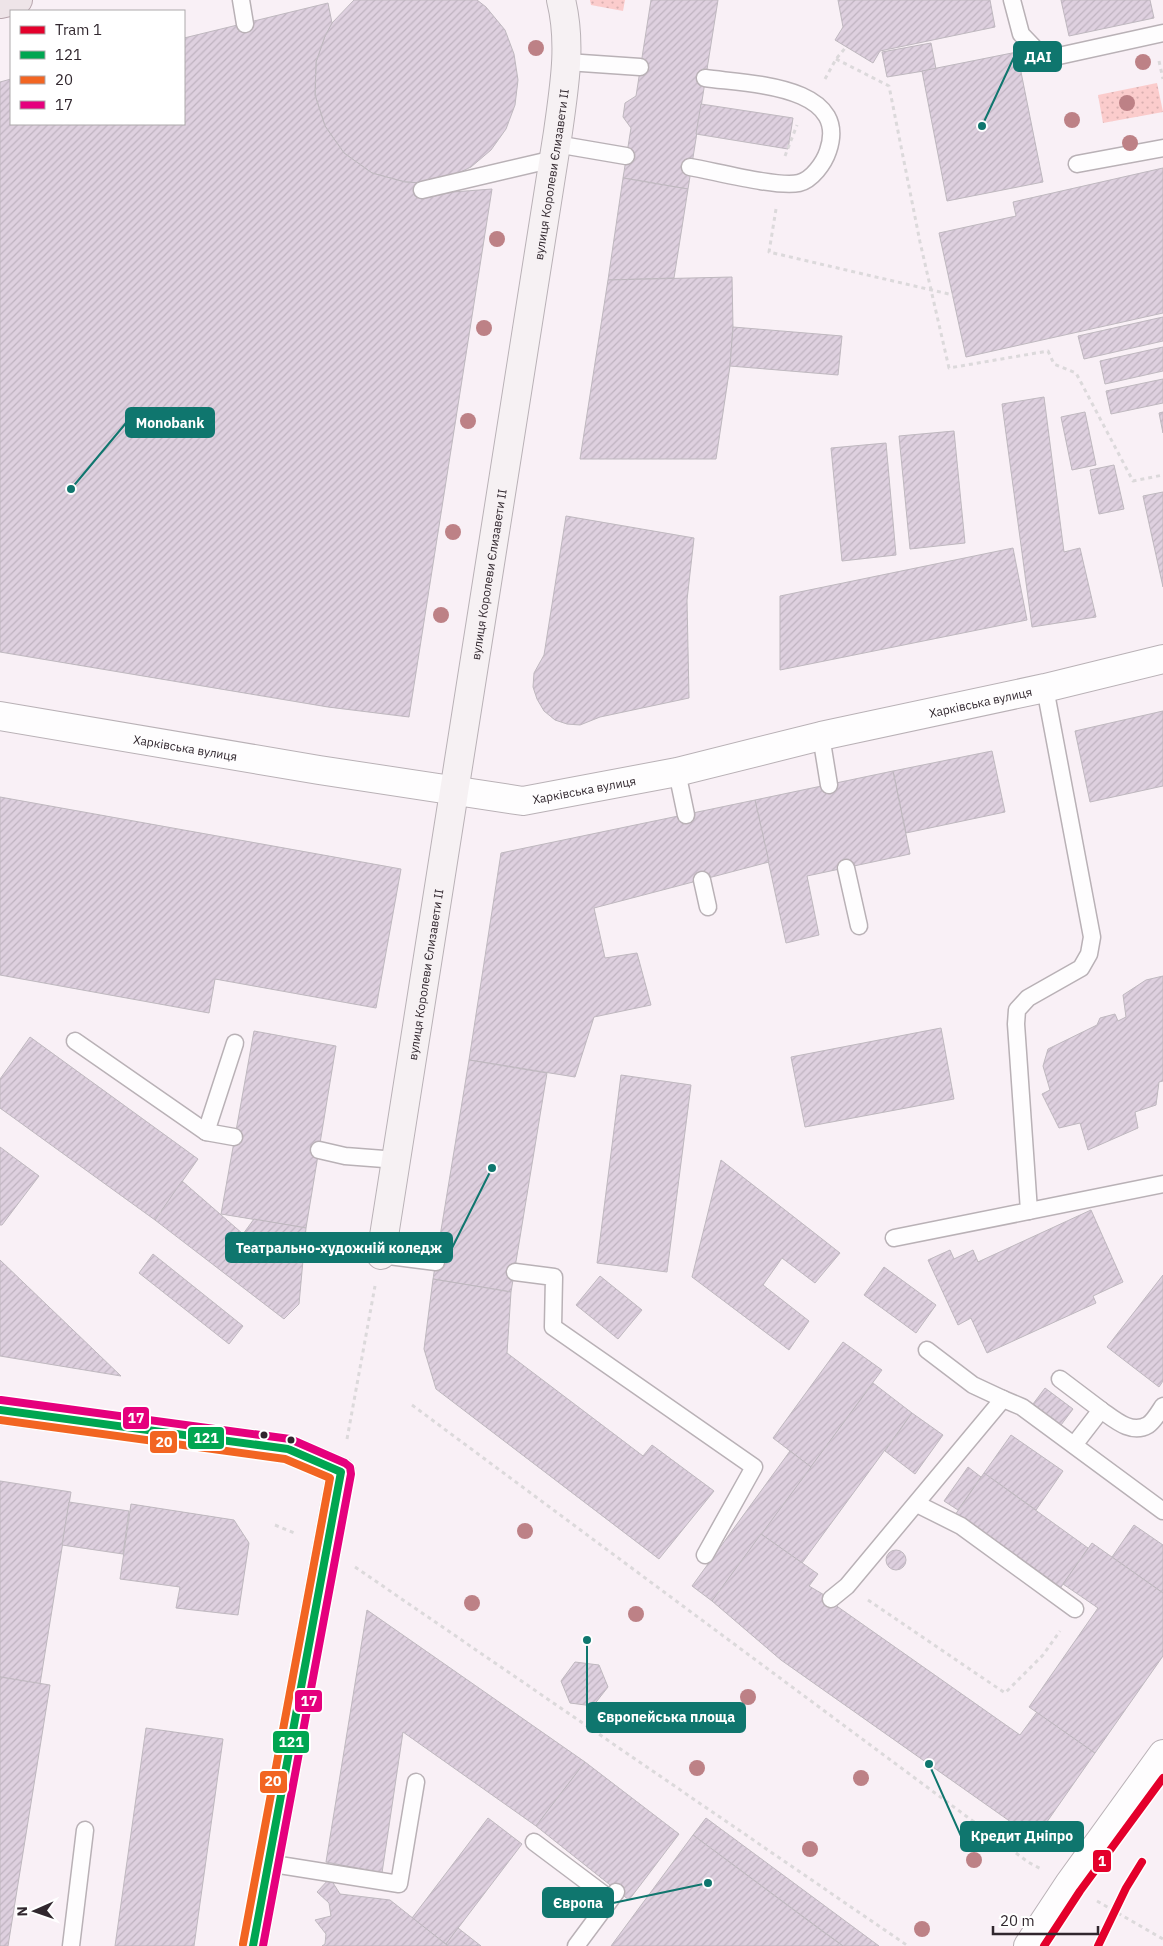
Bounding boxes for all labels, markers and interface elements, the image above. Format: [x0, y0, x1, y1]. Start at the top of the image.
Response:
legend [10, 10, 185, 125]
text: Tram 1 [55, 20, 102, 39]
callout: ДАІ [1014, 42, 1061, 71]
text: 121 [55, 45, 82, 64]
text: ДАІ [1024, 48, 1052, 66]
text: 20 [55, 70, 73, 89]
street label: вулиця Королеви Єлизавети ІІ [530, 88, 571, 261]
text: 17 [55, 95, 73, 114]
callout: Monobank [126, 408, 214, 437]
text: Monobank [136, 414, 205, 432]
street label: вулиця Королеви Єлизавети ІІ [467, 488, 509, 661]
street label: Харківська вулиця [928, 684, 1033, 720]
street label: Харківська вулиця [132, 731, 238, 764]
street label: Харківська вулиця [531, 772, 637, 807]
street label: вулиця Королеви Єлизавети ІІ [404, 888, 446, 1061]
callout: Театрально-художній коледж [226, 1233, 452, 1262]
text: Театрально-художній коледж [236, 1239, 442, 1257]
line badge: 17 [122, 1406, 150, 1430]
text: 17 [128, 1409, 144, 1427]
line badge: 121 [187, 1426, 225, 1450]
text: 121 [193, 1429, 219, 1447]
line badge: 20 [149, 1430, 178, 1454]
unlabelled marker [259, 1430, 269, 1440]
text: 20 [156, 1433, 172, 1451]
unlabelled marker [286, 1435, 296, 1445]
line badge: 17 [294, 1689, 323, 1713]
text: 17 [301, 1692, 317, 1710]
callout: Європейська площа [587, 1703, 745, 1732]
text: Європейська площа [597, 1708, 735, 1726]
line badge: 121 [272, 1730, 310, 1754]
text: 121 [278, 1733, 304, 1751]
line badge: 20 [259, 1770, 288, 1794]
text: 20 [265, 1772, 281, 1790]
callout: Кредит Дніпро [961, 1822, 1083, 1851]
text: Кредит Дніпро [971, 1827, 1073, 1845]
line badge: 1 [1092, 1849, 1112, 1873]
text: 1 [1098, 1852, 1107, 1870]
north arrow [10, 1886, 60, 1936]
callout: Європа [543, 1888, 613, 1917]
text: Європа [553, 1894, 603, 1912]
scale bar [993, 1904, 1098, 1936]
text: N [13, 1906, 31, 1917]
text: 20 m [1000, 1911, 1035, 1930]

